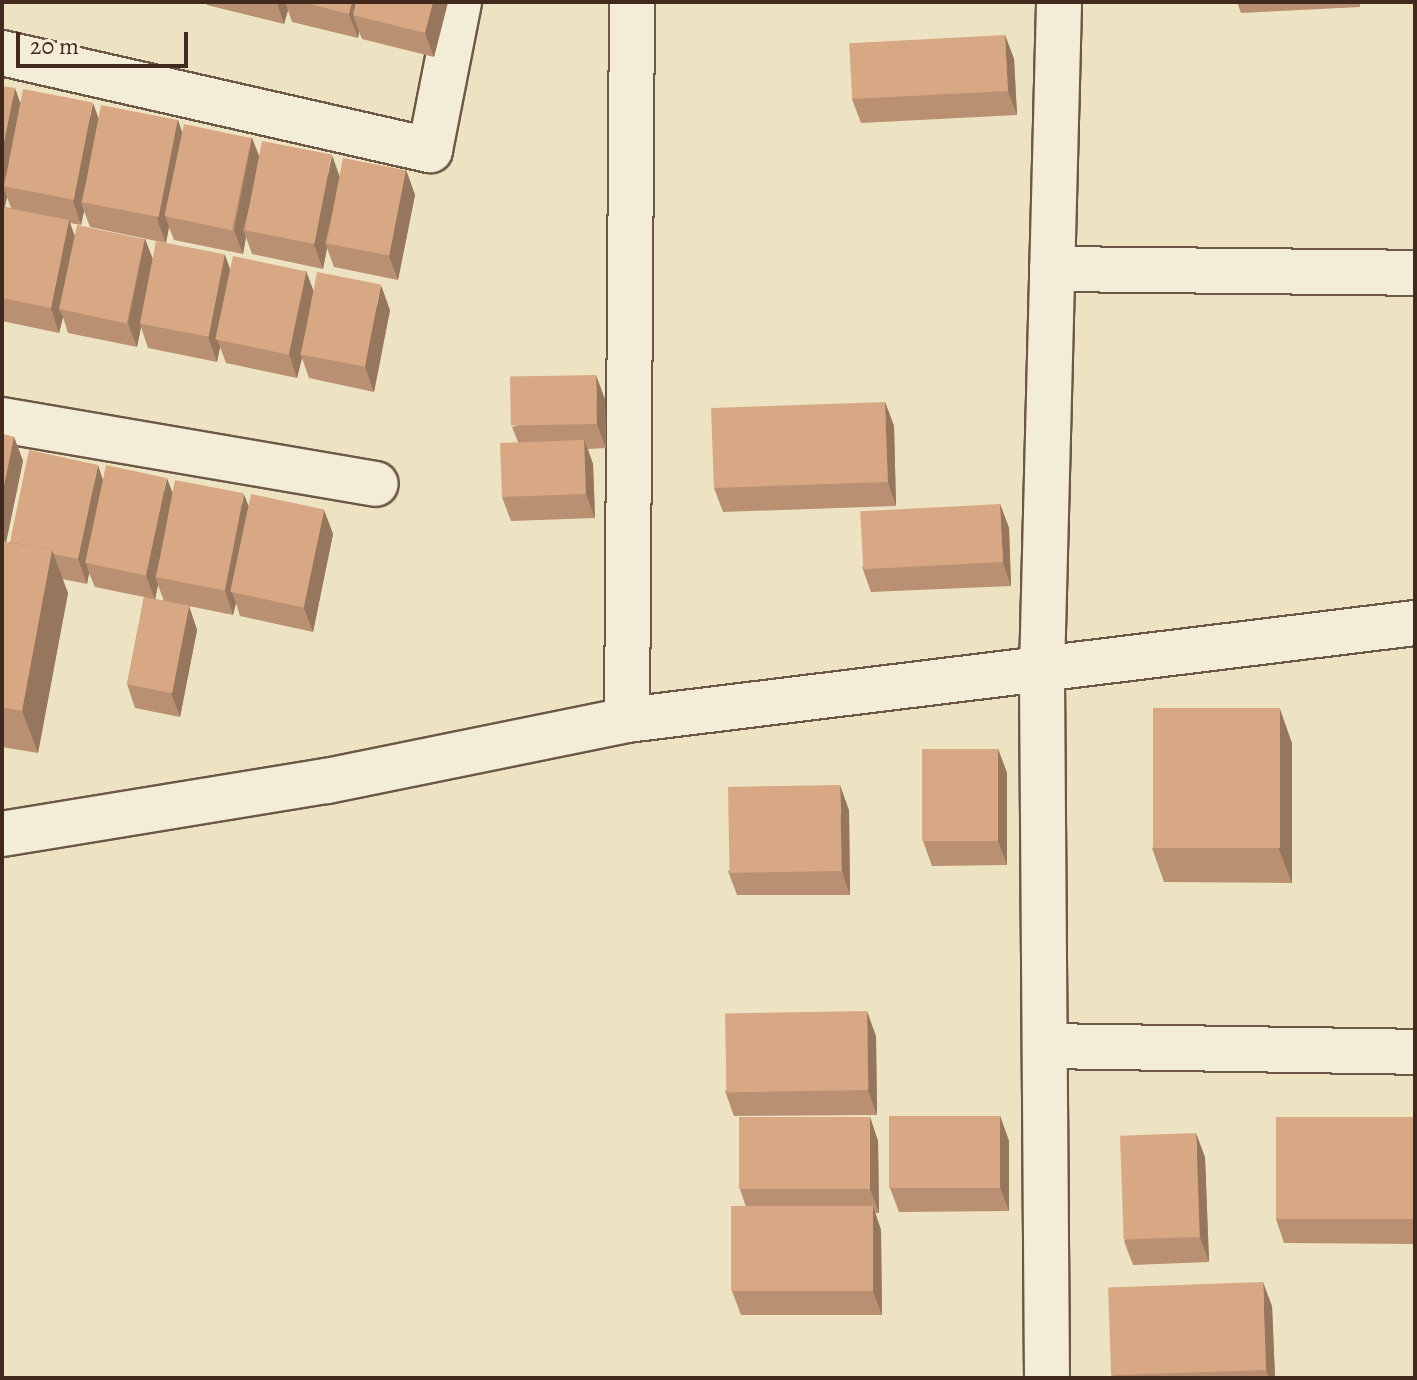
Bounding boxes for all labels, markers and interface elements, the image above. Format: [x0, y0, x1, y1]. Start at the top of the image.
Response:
scale bar [20, 16, 192, 66]
text: 20 m [30, 30, 79, 62]

